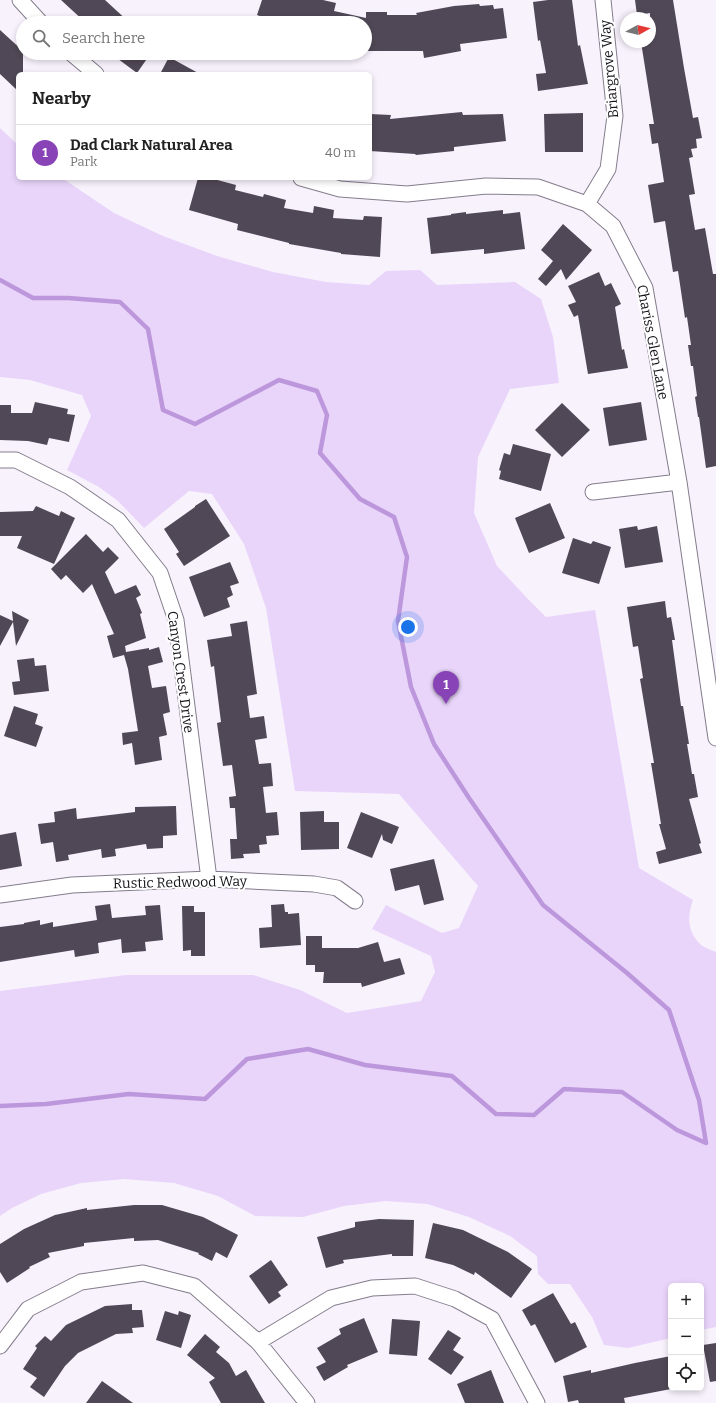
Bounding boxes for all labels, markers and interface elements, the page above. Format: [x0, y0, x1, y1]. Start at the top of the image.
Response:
north arrow [620, 12, 656, 48]
search box [16, 16, 372, 60]
street label: Briargrove Way [597, 18, 622, 119]
icon: search [30, 27, 52, 49]
text: Search here [62, 29, 145, 47]
text: Nearby [32, 88, 91, 109]
text: Dad Clark Natural Area [70, 136, 233, 154]
text: 1 [42, 145, 48, 160]
text: 40 m [325, 145, 356, 160]
text: Park [70, 154, 97, 169]
street label: Chariss Glen Lane [633, 283, 672, 401]
street label: Canyon Crest Drive [164, 610, 197, 734]
your location [398, 617, 418, 637]
pin: 1 [433, 671, 459, 704]
street label: Rustic Redwood Way [113, 873, 248, 892]
map controls [668, 1283, 704, 1391]
button: + [668, 1283, 704, 1319]
button: − [668, 1319, 704, 1355]
button: locate [668, 1355, 704, 1391]

